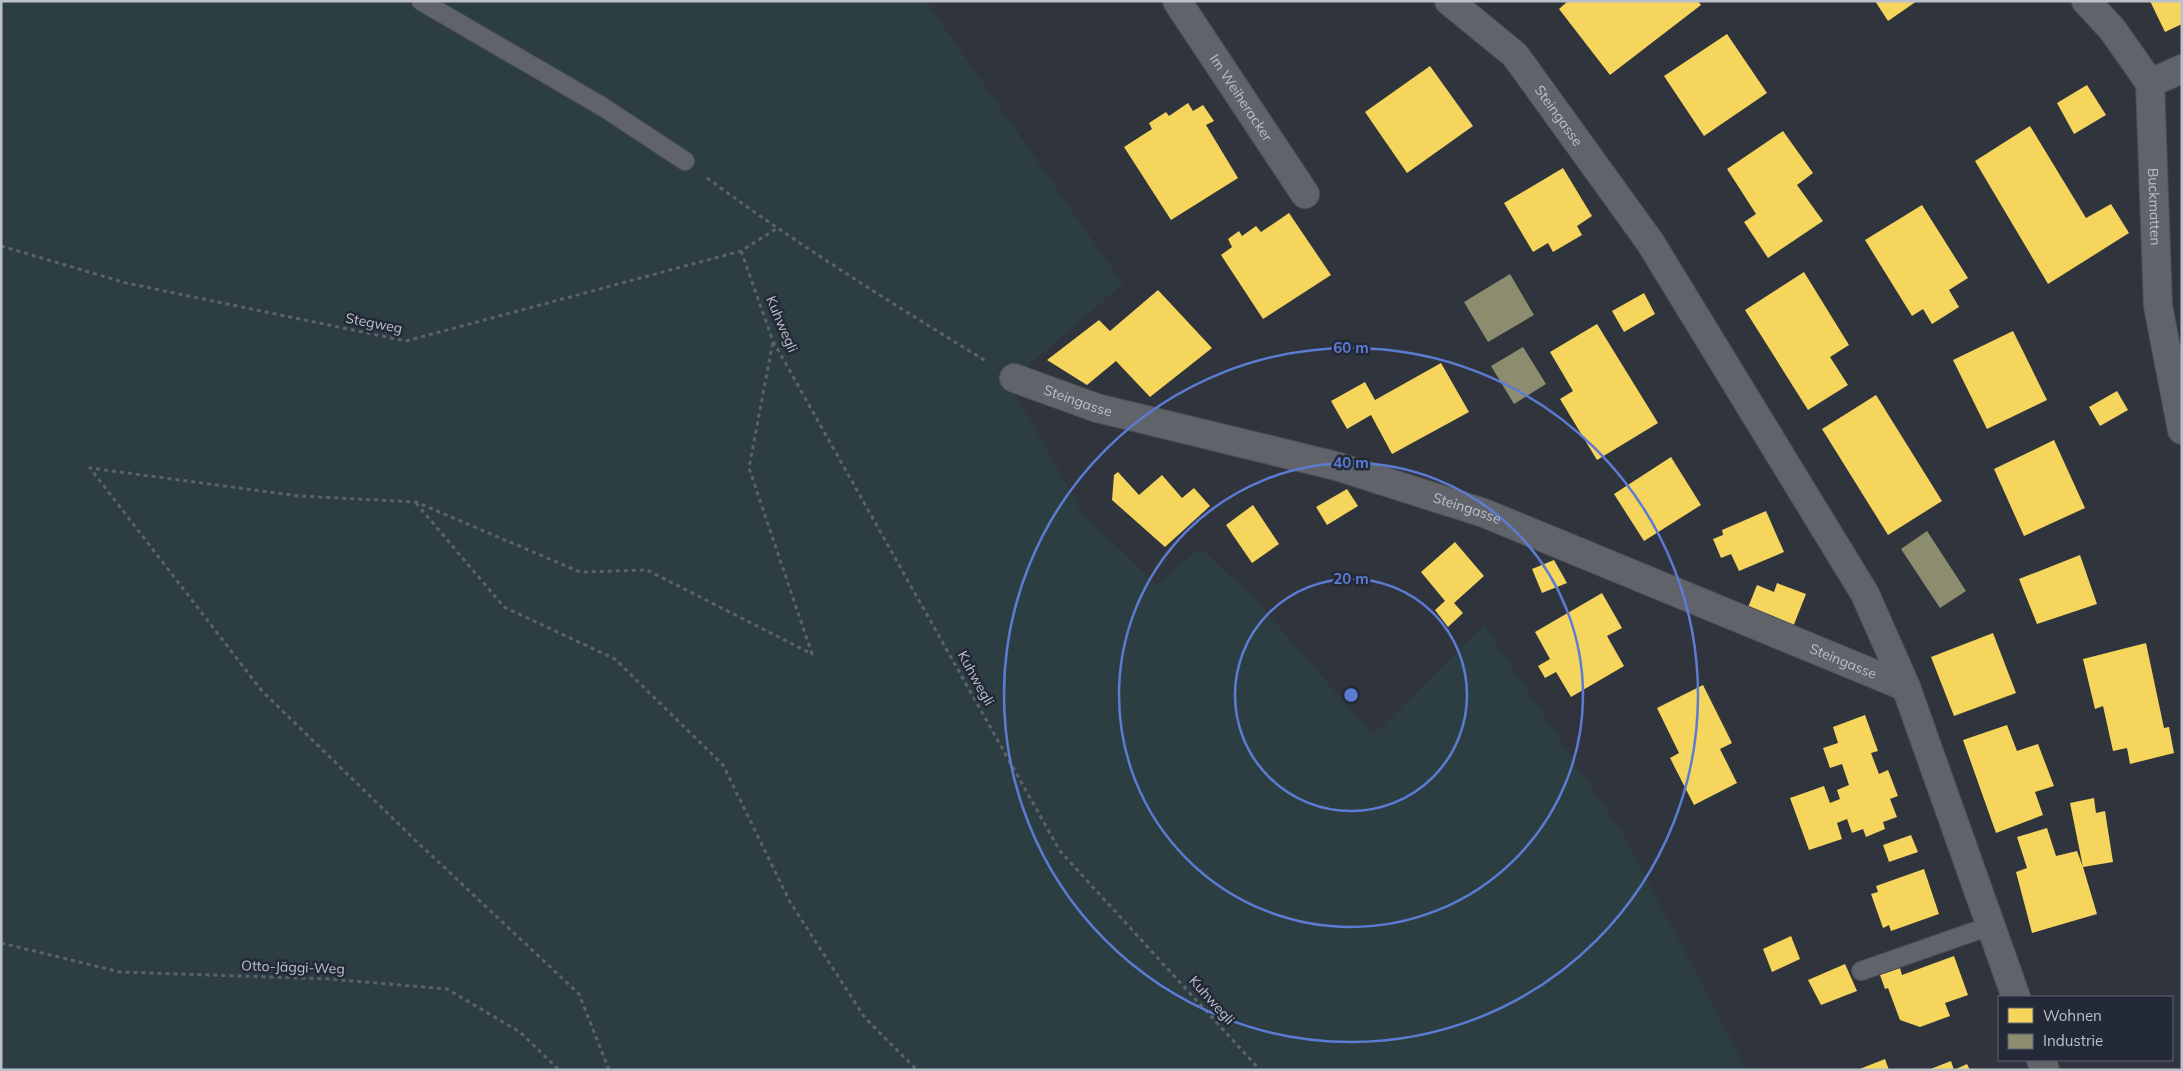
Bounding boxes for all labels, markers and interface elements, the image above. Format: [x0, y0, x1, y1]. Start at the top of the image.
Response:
street label: Im Weiheracker [1206, 50, 1277, 146]
street label: Steingasse [1531, 81, 1587, 150]
street label: Buckmatten [2144, 167, 2165, 246]
street label: Kuhwegli [762, 293, 802, 355]
street label: Stegweg [344, 309, 404, 337]
text: 60 m [1333, 338, 1369, 357]
street label: Steingasse [1041, 381, 1114, 420]
text: 40 m [1333, 453, 1369, 472]
street label: Steingasse [1431, 488, 1504, 528]
text: 20 m [1333, 569, 1369, 588]
street label: Steingasse [1807, 639, 1879, 683]
street label: Kuhwegli [954, 648, 998, 708]
centre of rings [1342, 686, 1360, 704]
street label: Otto-Jäggi-Weg [241, 956, 345, 978]
street label: Kuhwegli [1185, 972, 1239, 1028]
legend [1998, 996, 2173, 1061]
text: Wohnen [2043, 1006, 2102, 1025]
text: Industrie [2043, 1031, 2103, 1050]

